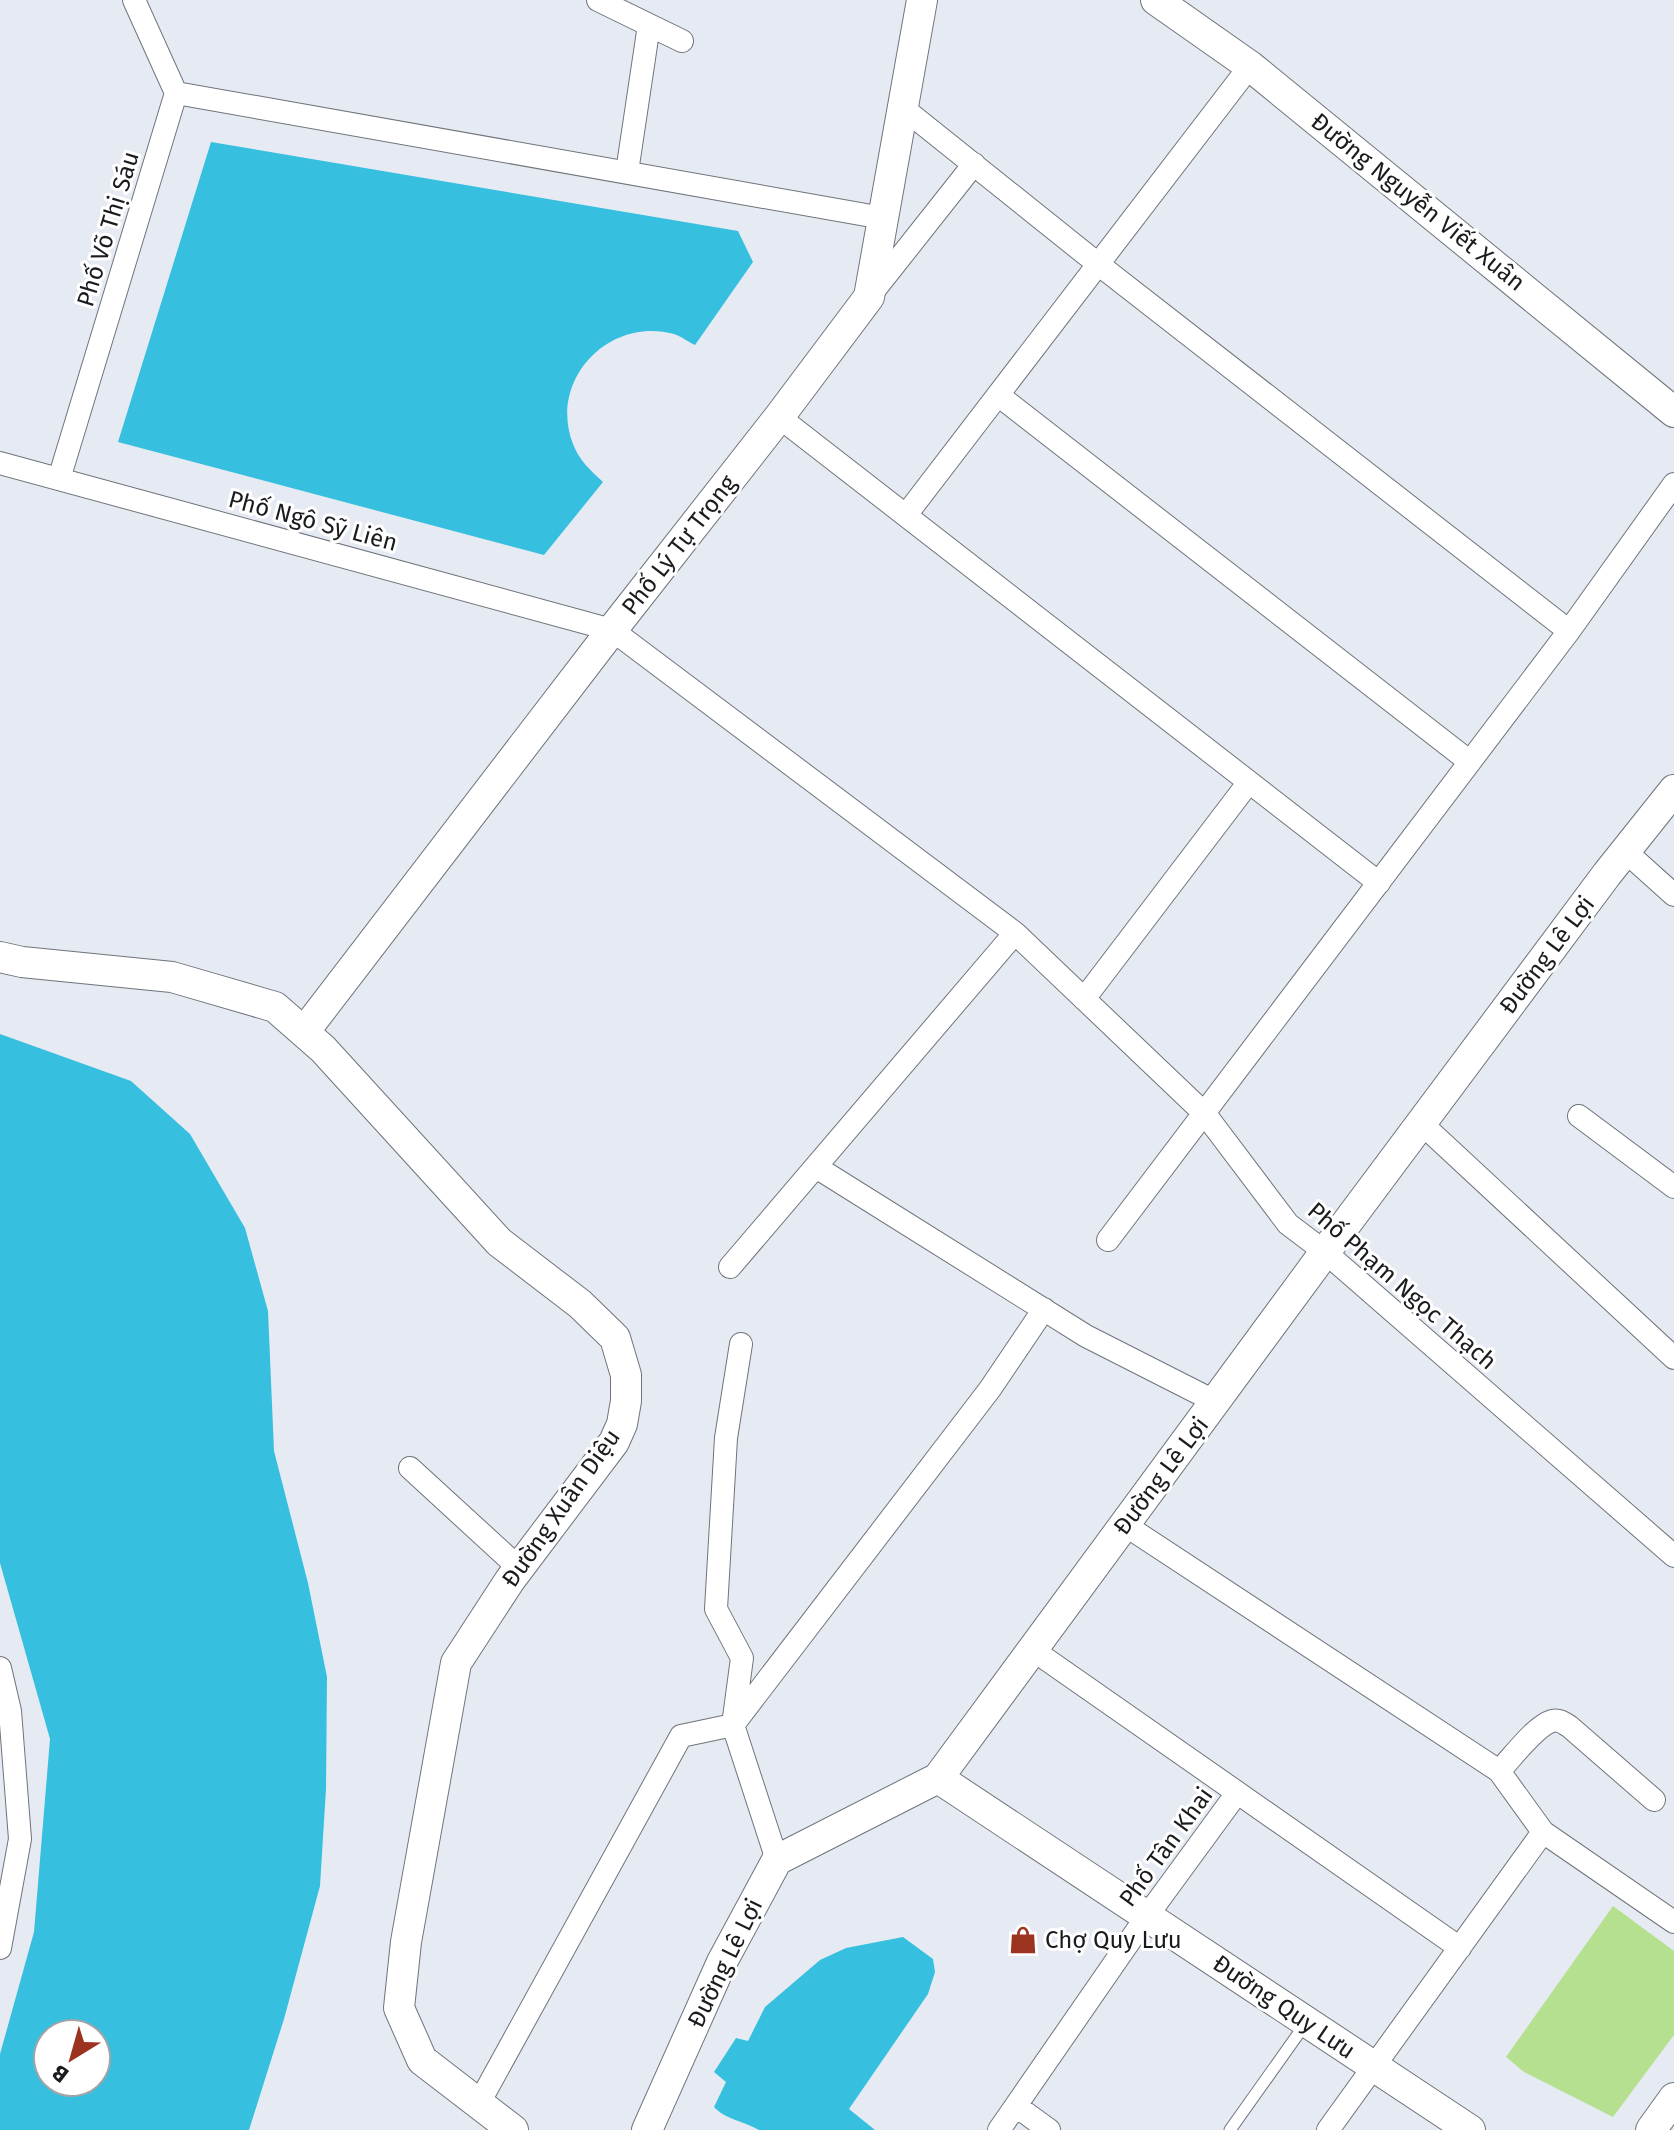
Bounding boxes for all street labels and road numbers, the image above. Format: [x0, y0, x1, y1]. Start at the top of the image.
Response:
street label: Đường Nguyễn Viết Xuân [1306, 107, 1530, 297]
street label: Phố Võ Thị Sáu [71, 148, 145, 310]
street label: Phố Lý Tự Trọng [616, 469, 742, 620]
street label: Phố Ngô Sỹ Liên [226, 485, 400, 557]
street label: Đường Lê Lợi [1494, 891, 1600, 1019]
street label: Phố Phạm Ngọc Thạch [1302, 1196, 1502, 1376]
street label: Đường Lê Lợi [1108, 1412, 1214, 1540]
street label: Đường Xuân Diệu [496, 1424, 626, 1592]
street label: Phố Tân Khai [1113, 1782, 1219, 1912]
street label: Đường Lê Lợi [682, 1894, 768, 2032]
street label: Đường Quy Lưu [1208, 1949, 1360, 2065]

